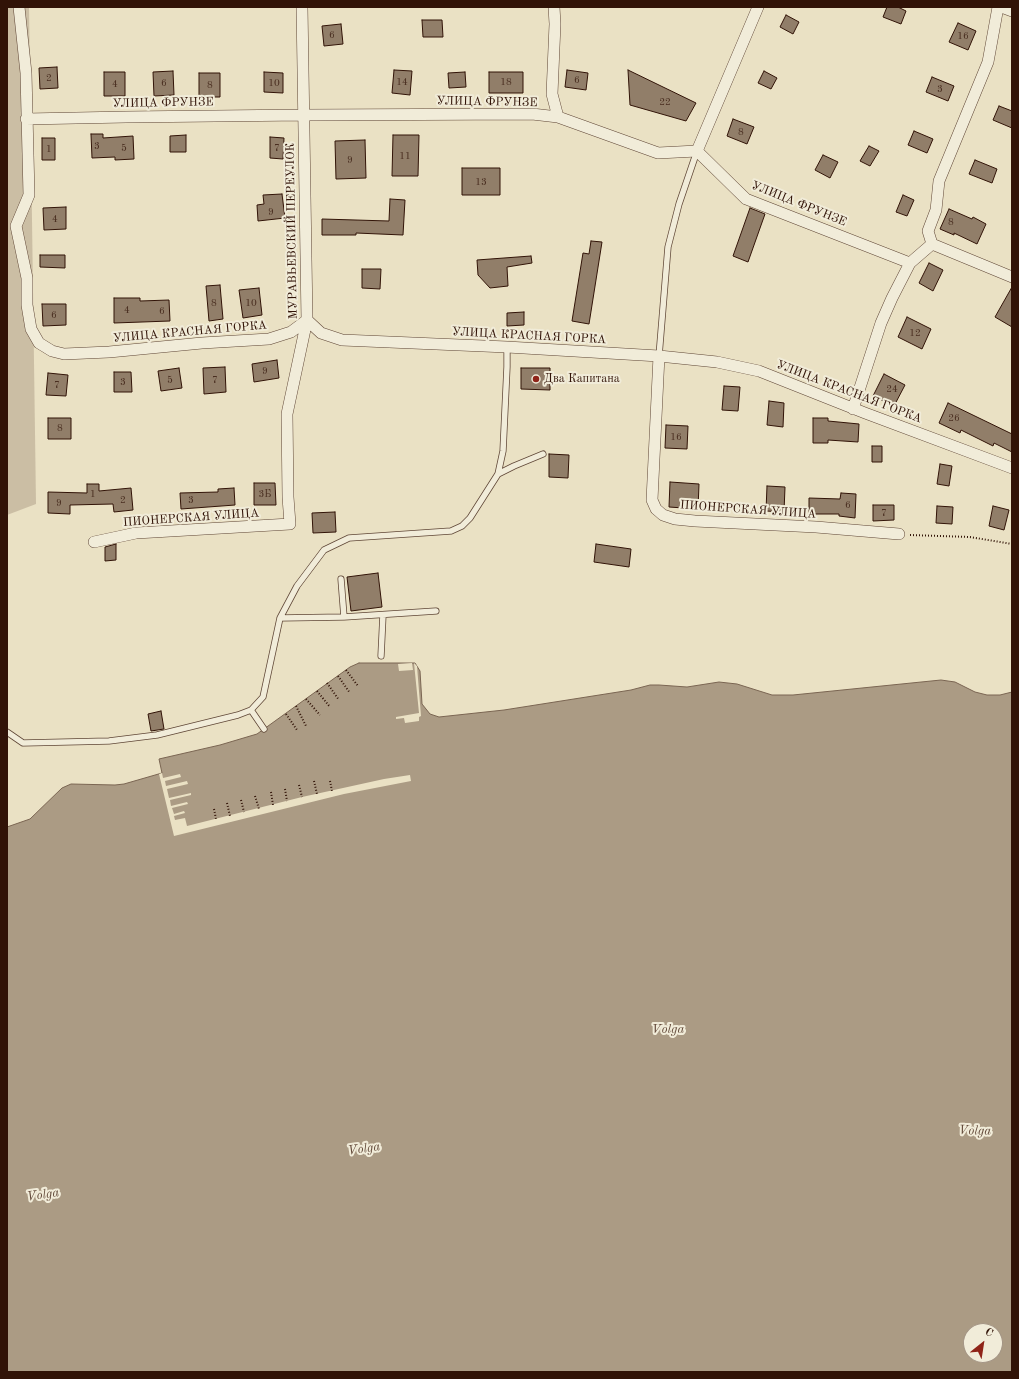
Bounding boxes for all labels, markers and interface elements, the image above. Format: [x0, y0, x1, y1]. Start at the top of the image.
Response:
house number: 6 [329, 29, 335, 41]
house number: 16 [957, 30, 969, 42]
house number: 2 [46, 72, 52, 84]
house number: 6 [574, 74, 580, 86]
house number: 14 [396, 76, 408, 88]
house number: 18 [500, 76, 512, 88]
house number: 6 [161, 77, 167, 89]
house number: 10 [268, 77, 280, 89]
house number: 4 [112, 78, 118, 90]
house number: 8 [207, 79, 213, 91]
house number: 3 [937, 83, 943, 95]
street label: УЛИЦА ФРУНЗЕ [436, 94, 538, 110]
street label: УЛИЦА ФРУНЗЕ [112, 95, 214, 111]
house number: 22 [659, 96, 671, 108]
house number: 8 [738, 126, 744, 138]
house number: 3 [94, 140, 100, 152]
house number: 5 [121, 142, 127, 154]
house number: 7 [274, 142, 280, 154]
house number: 1 [46, 143, 52, 155]
street label: МУРАВЬЕВСКИЙ ПЕРЕУЛОК [283, 143, 301, 319]
house number: 11 [399, 150, 411, 162]
house number: 9 [347, 154, 353, 166]
house number: 13 [475, 176, 487, 188]
street label: УЛИЦА ФРУНЗЕ [749, 178, 849, 230]
house number: 9 [268, 206, 274, 218]
house number: 4 [52, 213, 58, 225]
house number: 8 [948, 216, 954, 228]
house number: 8 [211, 297, 217, 309]
house number: 10 [245, 297, 257, 309]
house number: 4 [124, 304, 130, 316]
house number: 6 [159, 305, 165, 317]
house number: 6 [51, 309, 57, 321]
street label: УЛИЦА КРАСНАЯ ГОРКА [112, 318, 268, 346]
street label: УЛИЦА КРАСНАЯ ГОРКА [451, 325, 607, 347]
house number: 12 [909, 327, 921, 339]
street label: УЛИЦА КРАСНАЯ ГОРКА [774, 358, 924, 426]
house number: 9 [262, 365, 268, 377]
place label: Два Капитана [544, 372, 620, 386]
house number: 5 [167, 374, 173, 386]
house number: 7 [212, 374, 218, 386]
marker: Два Капитана [531, 374, 541, 384]
house number: 3 [120, 376, 126, 388]
house number: 7 [54, 379, 60, 391]
house number: 24 [886, 383, 898, 395]
house number: 26 [948, 412, 960, 424]
house number: 8 [57, 422, 63, 434]
house number: 16 [670, 431, 682, 443]
house number: 1 [90, 488, 96, 500]
house number: 3Б [259, 488, 271, 500]
house number: 2 [120, 494, 126, 506]
house number: 3 [188, 494, 194, 506]
house number: 9 [56, 497, 62, 509]
street label: ПИОНЕРСКАЯ УЛИЦА [679, 498, 817, 522]
house number: 6 [845, 499, 851, 511]
street label: ПИОНЕРСКАЯ УЛИЦА [122, 506, 260, 530]
house number: 7 [881, 507, 887, 519]
water label: Volga [652, 1022, 684, 1038]
water label: Volga [958, 1123, 992, 1139]
water label: Volga [347, 1139, 381, 1159]
water label: Volga [26, 1185, 60, 1205]
north arrow [963, 1323, 1003, 1363]
text: С [983, 1326, 995, 1340]

